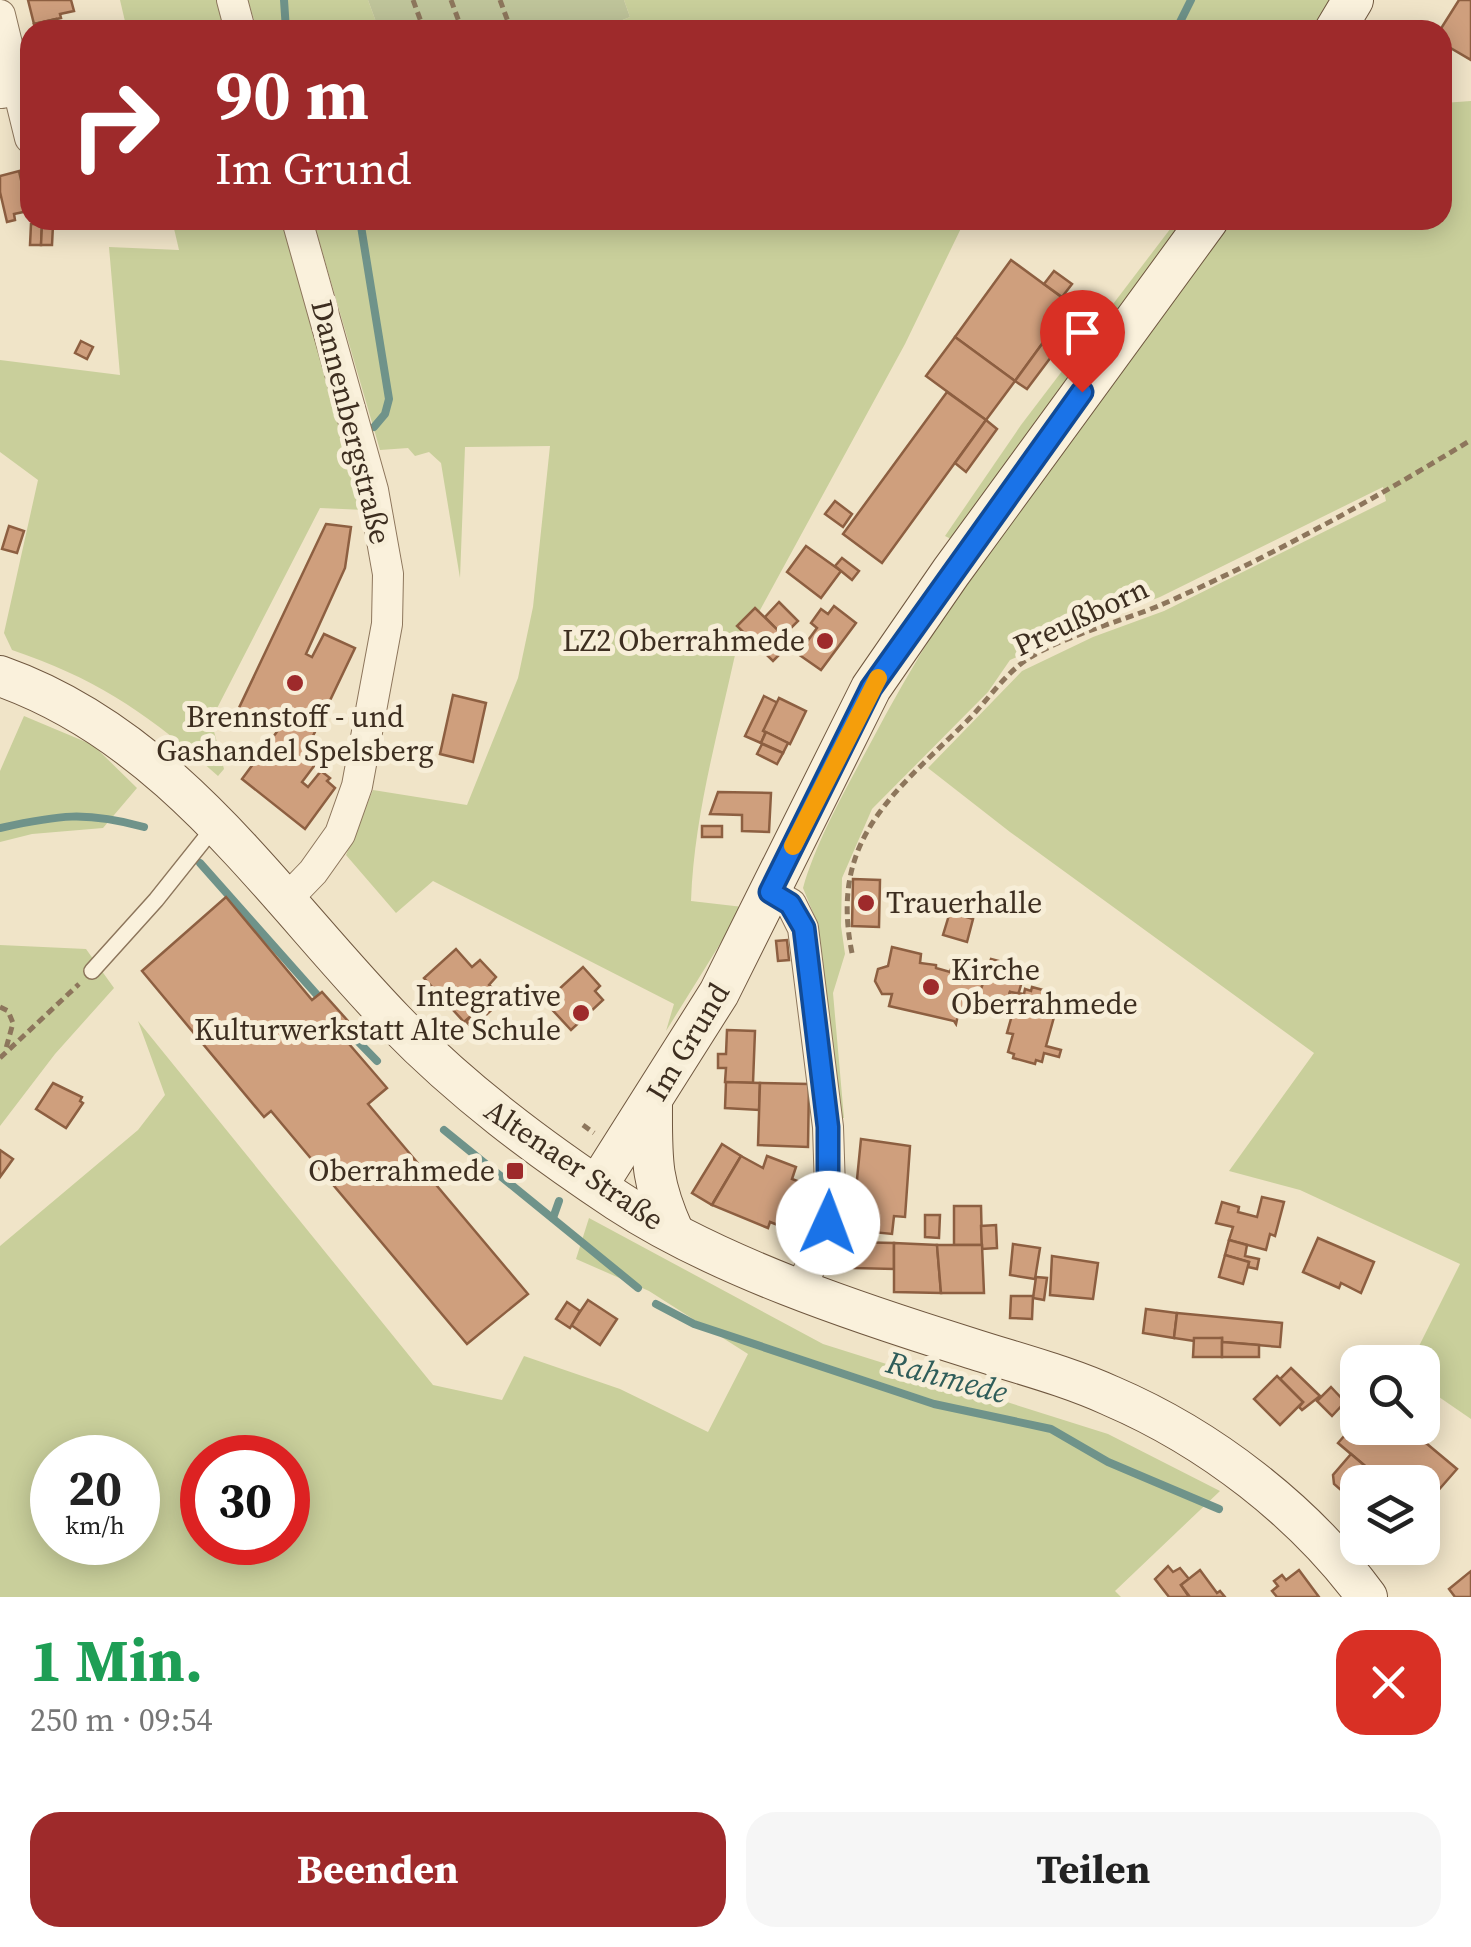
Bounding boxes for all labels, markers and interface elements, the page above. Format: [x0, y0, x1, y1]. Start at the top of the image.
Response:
text: 90 m [215, 46, 369, 142]
icon: right [50, 60, 180, 190]
text: Im Grund [215, 137, 411, 199]
pin [1040, 290, 1125, 393]
street label: Dannenbergstraße [301, 296, 402, 548]
icon: arrive [1055, 305, 1110, 360]
street label: Preußborn [1007, 567, 1155, 666]
place label: LZ2 Oberrahmede [562, 620, 805, 661]
marker: LZ2 Oberrahmede [814, 630, 836, 652]
marker: Brennstoff - und Gashandel Spelsberg [284, 672, 306, 694]
place label: Brennstoff - und Gashandel Spelsberg [156, 696, 434, 771]
place label: Trauerhalle [886, 882, 1042, 923]
marker: Trauerhalle [855, 892, 877, 914]
place label: Kirche Oberrahmede [951, 949, 1138, 1024]
place label: Integrative Kulturwerkstatt Alte Schule [194, 975, 561, 1050]
street label: Im Grund [636, 975, 739, 1108]
marker: Kirche Oberrahmede [920, 976, 942, 998]
marker: Integrative Kulturwerkstatt Alte Schule [570, 1002, 592, 1024]
street label: Altenaer Straße [477, 1089, 672, 1240]
place label: Oberrahmede [308, 1150, 495, 1191]
marker: Oberrahmede [504, 1160, 526, 1182]
position arrow [776, 1171, 880, 1275]
water label: Rahmede [881, 1339, 1012, 1414]
map controls [1340, 1345, 1440, 1565]
button: search [1340, 1345, 1440, 1445]
speed limit sign: 30 [180, 1435, 310, 1565]
text: 20 [68, 1453, 122, 1522]
button: layers [1340, 1465, 1440, 1565]
text: km/h [65, 1508, 125, 1542]
text: 1 Min. [30, 1619, 203, 1701]
button: close [1336, 1630, 1441, 1735]
text: 250 m · 09:54 [30, 1698, 212, 1742]
button: Beenden [30, 1812, 726, 1927]
button: Teilen [746, 1812, 1441, 1927]

